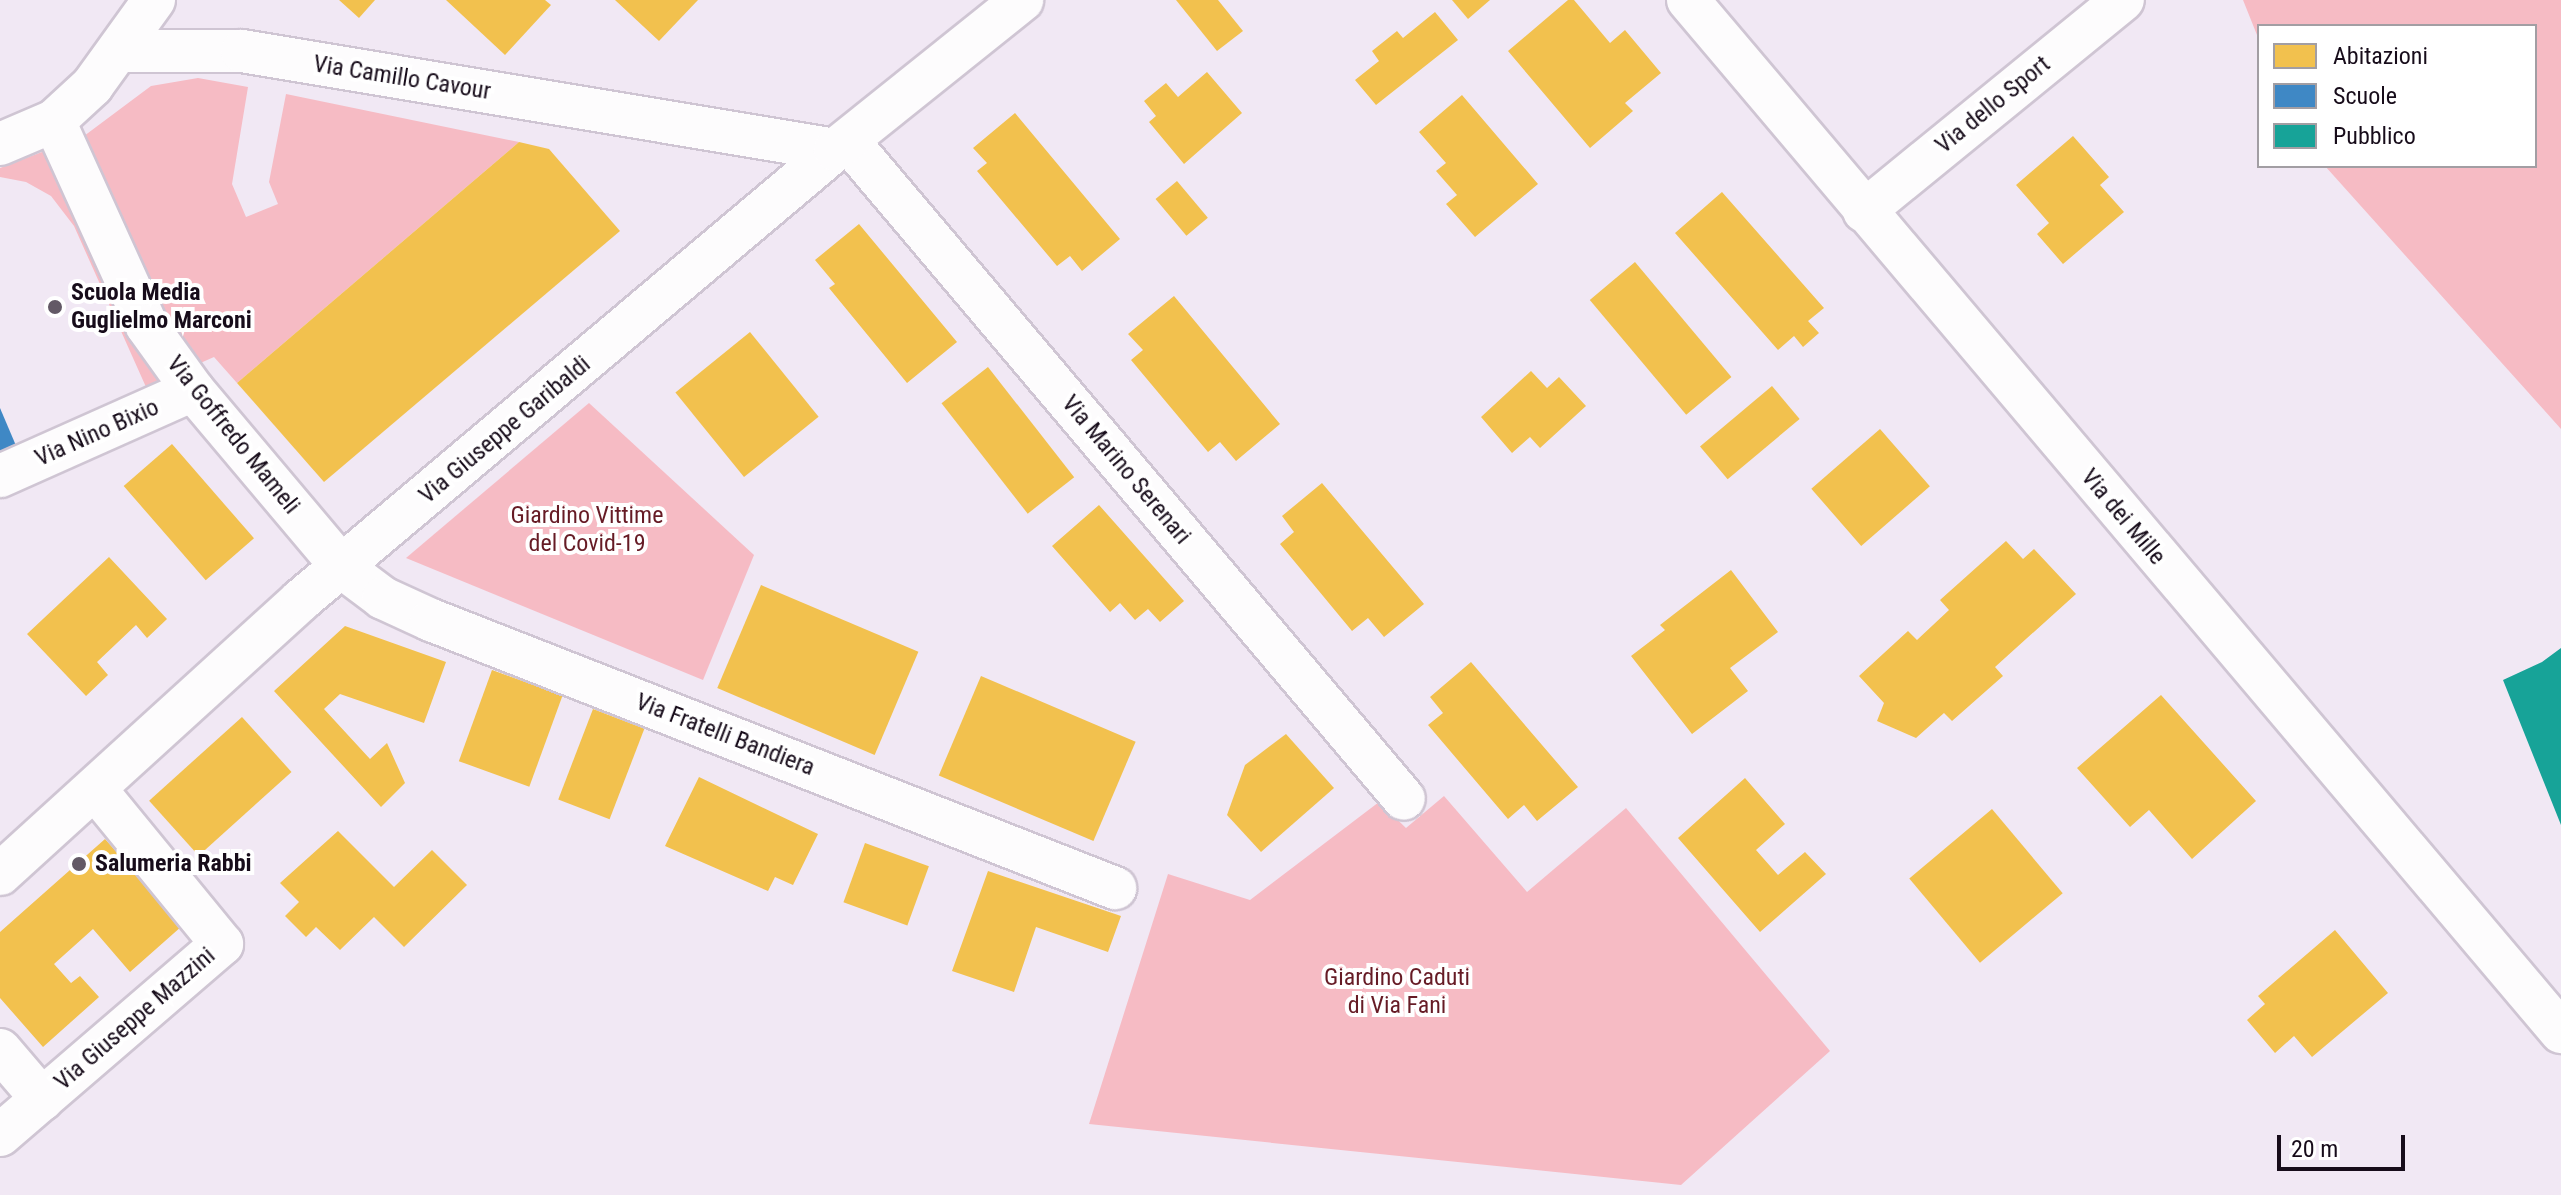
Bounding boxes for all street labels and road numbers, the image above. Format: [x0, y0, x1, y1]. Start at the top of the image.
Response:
street label: Via Camillo Cavour [311, 50, 493, 106]
street label: Via dello Sport [1930, 50, 2056, 160]
street label: Via Goffredo Mameli [160, 350, 306, 520]
street label: Via Giuseppe Garibaldi [414, 350, 596, 510]
street label: Via Marino Serenari [1055, 390, 1197, 550]
street label: Via Nino Bixio [31, 393, 163, 473]
street label: Via dei Mille [2075, 463, 2171, 571]
street label: Via Fratelli Bandiera [632, 688, 818, 782]
street label: Via Giuseppe Mazzini [49, 941, 221, 1097]

